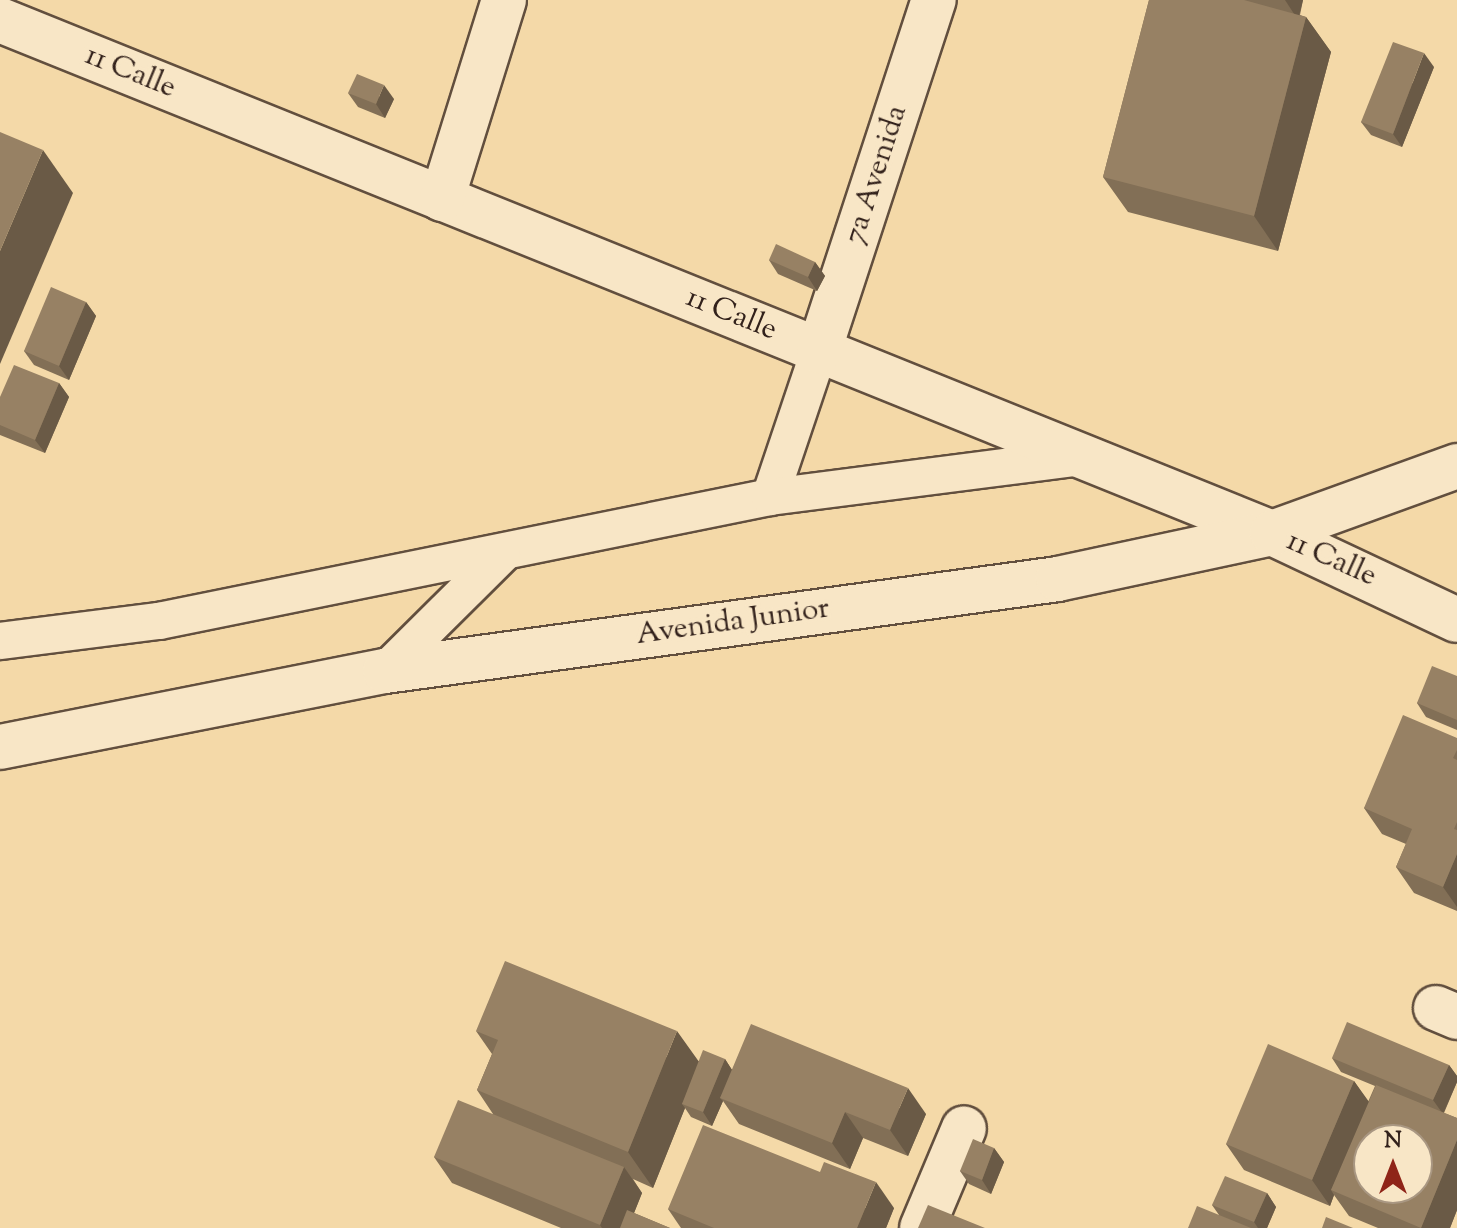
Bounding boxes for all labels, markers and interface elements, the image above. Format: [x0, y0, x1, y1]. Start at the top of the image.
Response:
street label: 11 Calle [79, 39, 181, 107]
street label: 7a Avenida [838, 101, 916, 249]
street label: 11 Calle [680, 281, 782, 349]
street label: 11 Calle [1280, 524, 1382, 596]
street label: Avenida Junior [634, 592, 832, 654]
north arrow [1353, 1124, 1433, 1204]
text: N [1384, 1126, 1402, 1158]

